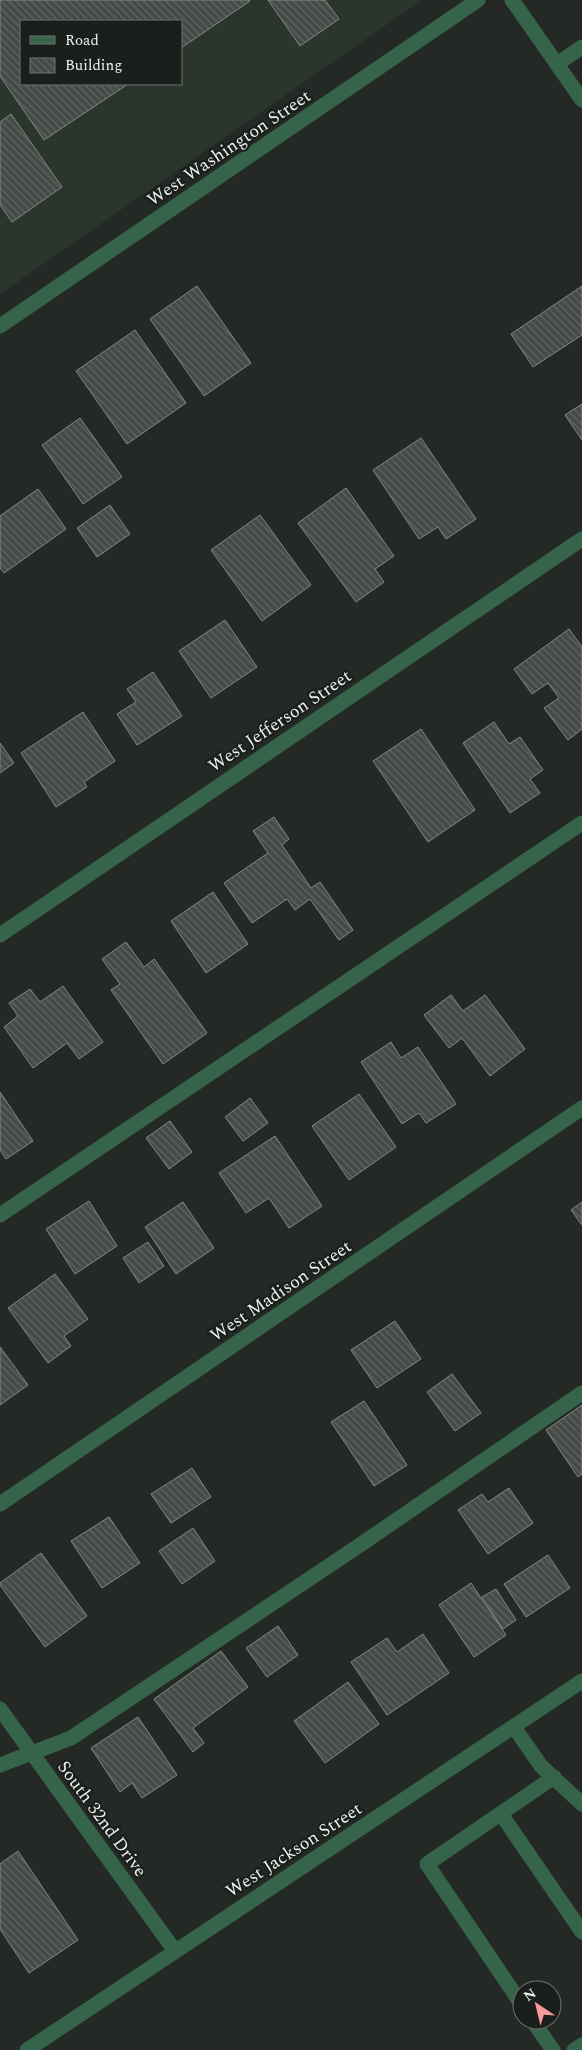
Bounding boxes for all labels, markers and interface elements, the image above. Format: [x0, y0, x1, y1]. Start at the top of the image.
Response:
legend [20, 20, 182, 85]
text: Road [65, 29, 99, 52]
text: Building [65, 54, 122, 77]
street label: West Washington Street [141, 83, 317, 213]
street label: West Jefferson Street [203, 663, 357, 779]
street label: West Madison Street [205, 1233, 357, 1349]
street label: South 32nd Drive [50, 1755, 154, 1883]
street label: West Jackson Street [220, 1796, 368, 1904]
north arrow [512, 1980, 562, 2030]
text: N [519, 1983, 541, 2007]

